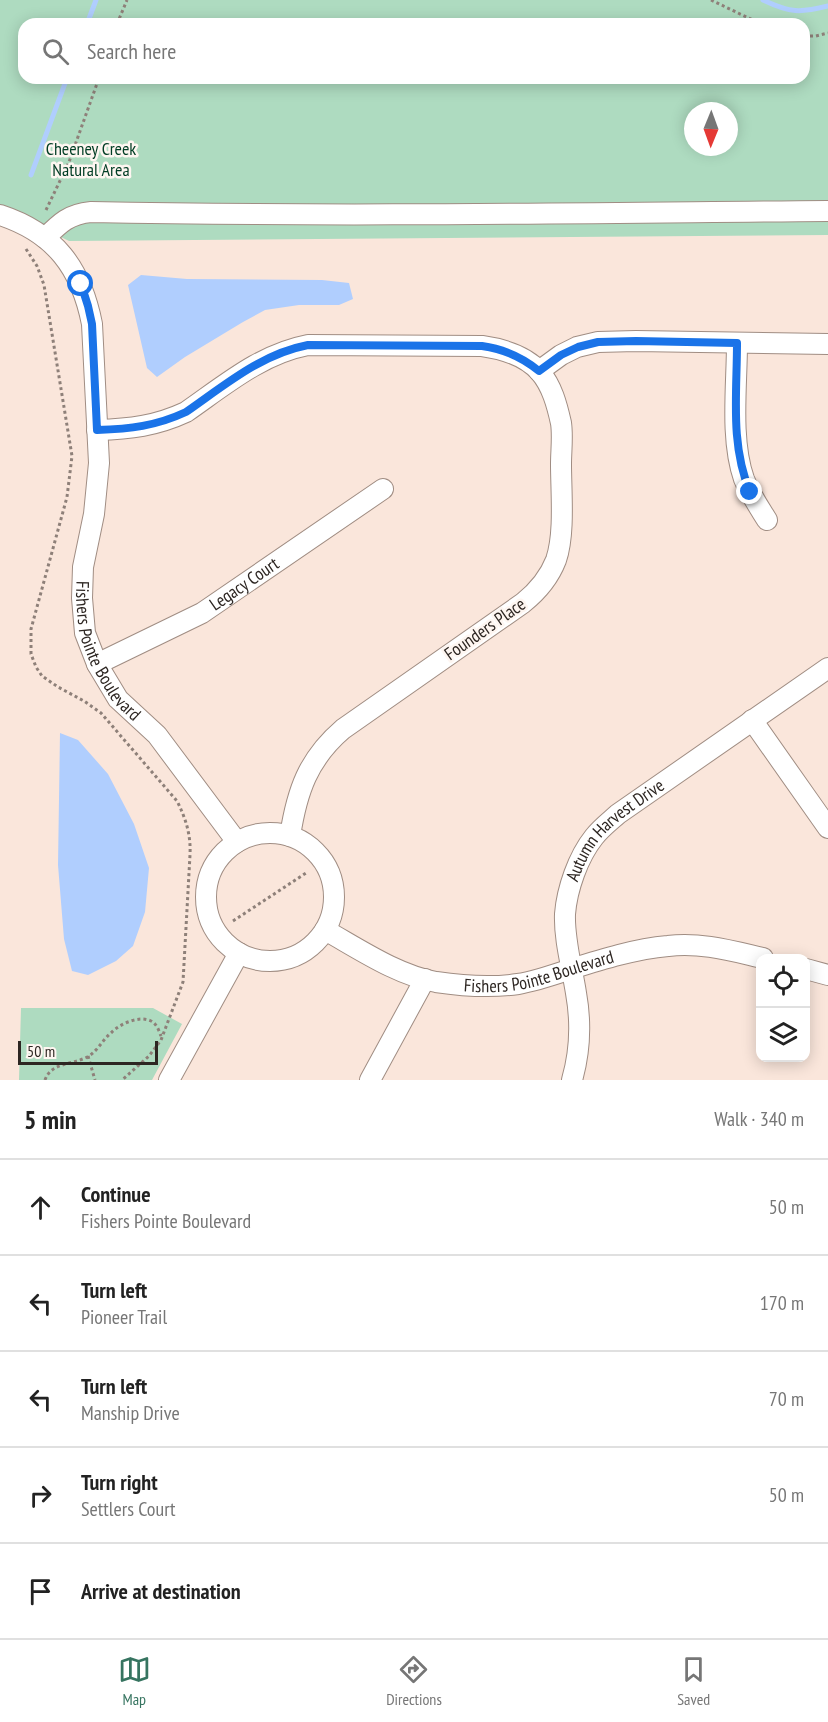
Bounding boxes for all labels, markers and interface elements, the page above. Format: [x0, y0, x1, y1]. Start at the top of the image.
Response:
search box [18, 18, 810, 84]
icon: search [39, 35, 72, 68]
text: Search here [87, 37, 176, 65]
north arrow [684, 102, 738, 156]
park label: Cheeney Creek Natural Area [46, 137, 136, 181]
route start [67, 270, 93, 296]
route end [736, 478, 762, 504]
street label: Legacy Court [205, 552, 283, 615]
street label: Fishers Pointe Boulevard [71, 581, 146, 725]
street label: Founders Place [440, 592, 530, 665]
street label: Autumn Harvest Drive [560, 773, 669, 884]
street label: Fishers Pointe Boulevard [463, 945, 616, 997]
map controls [756, 954, 810, 1062]
button: locate [756, 954, 810, 1008]
button: layers [756, 1008, 810, 1062]
scale bar [18, 1038, 158, 1066]
text: 50 m [27, 1041, 55, 1061]
text: 5 min [24, 1103, 77, 1136]
text: Walk · 340 m [714, 1106, 804, 1132]
text: Continue [81, 1180, 151, 1208]
icon: ahead [24, 1191, 57, 1224]
text: 50 m [769, 1194, 804, 1220]
text: Fishers Pointe Boulevard [81, 1208, 251, 1234]
text: Turn left [81, 1276, 147, 1304]
icon: left [24, 1287, 57, 1320]
text: 170 m [760, 1290, 804, 1316]
text: Pioneer Trail [81, 1304, 167, 1330]
text: Turn left [81, 1372, 147, 1400]
icon: left [24, 1383, 57, 1416]
text: 70 m [769, 1386, 804, 1412]
text: Manship Drive [81, 1400, 180, 1426]
text: Turn right [81, 1468, 158, 1496]
icon: right [24, 1479, 57, 1512]
text: 50 m [769, 1482, 804, 1508]
text: Settlers Court [81, 1496, 176, 1522]
icon: arrive [24, 1575, 57, 1608]
text: Arrive at destination [81, 1577, 241, 1605]
tab: Map [118, 1653, 151, 1709]
tab: Directions [386, 1653, 442, 1709]
tab: Saved [677, 1653, 710, 1709]

